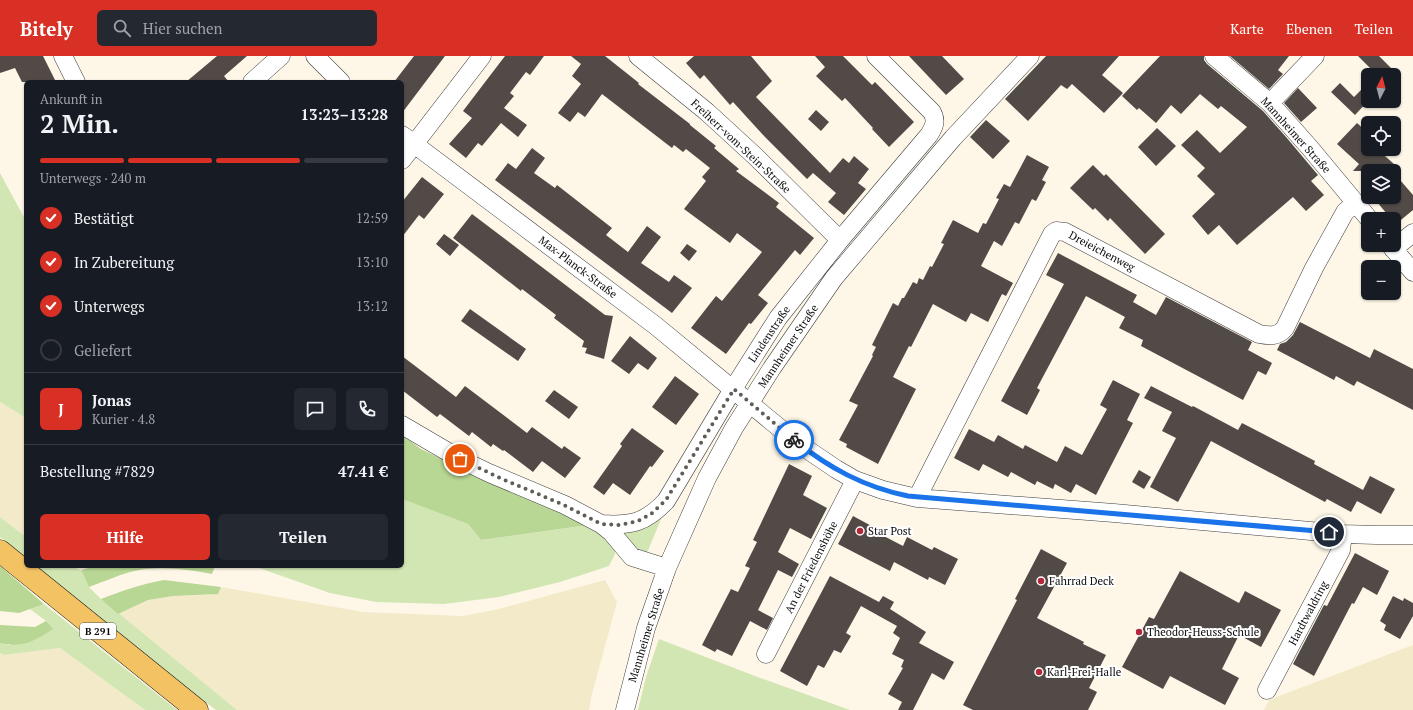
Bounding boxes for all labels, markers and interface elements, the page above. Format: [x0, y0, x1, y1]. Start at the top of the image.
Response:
search box [97, 10, 377, 46]
text: Bitely [20, 16, 73, 41]
icon: search [111, 17, 133, 39]
text: Hier suchen [143, 18, 223, 38]
text: Karte [1230, 19, 1264, 38]
text: Ebenen [1286, 19, 1332, 38]
text: Teilen [1354, 19, 1393, 38]
north arrow [1361, 68, 1401, 108]
map controls [1361, 68, 1401, 300]
text: Ankunft in [40, 90, 102, 108]
street label: Mannheimer Straße [1258, 94, 1334, 176]
street label: Freiherr-vom-Stein-Straße [688, 96, 794, 196]
text: 13:23–13:28 [301, 104, 388, 124]
text: 2 Min. [40, 106, 119, 140]
button: locate [1361, 116, 1401, 156]
button: layers [1361, 164, 1401, 204]
text: Unterwegs · 240 m [40, 169, 146, 187]
icon: check [40, 207, 62, 229]
text: Bestätigt [74, 208, 134, 228]
text: 12:59 [356, 209, 388, 227]
button: + [1361, 212, 1401, 252]
street label: Dreieichenweg [1067, 228, 1138, 274]
street label: Max-Planck-Straße [536, 233, 620, 301]
icon: check [40, 251, 62, 273]
text: In Zubereitung [74, 252, 174, 272]
text: 13:10 [356, 253, 388, 271]
button: − [1361, 260, 1401, 300]
icon: check [40, 295, 62, 317]
text: Unterwegs [74, 296, 145, 316]
text: 13:12 [356, 297, 388, 315]
street label: Mannheimer Straße [755, 301, 821, 390]
street label: Lindenstraße [745, 303, 793, 365]
text: Geliefert [74, 340, 132, 360]
button: chat [294, 388, 336, 430]
button: phone [346, 388, 388, 430]
text: Jonas [92, 390, 131, 410]
text: J [58, 399, 64, 419]
text: Kurier · 4.8 [92, 410, 155, 428]
courier [774, 420, 814, 460]
icon: bike [783, 429, 805, 451]
pin [443, 442, 477, 476]
icon: bag [449, 448, 471, 470]
text: Bestellung #7829 [40, 461, 154, 481]
text: 47.41 € [338, 461, 388, 481]
button: Hilfe [40, 514, 210, 560]
button: Teilen [218, 514, 388, 560]
pin [1312, 515, 1346, 549]
street label: An der Friedenshöhe [782, 518, 841, 616]
icon: home [1318, 521, 1340, 543]
place label: Star Post [868, 524, 912, 538]
marker: Star Post [855, 526, 865, 536]
place label: Fahrrad Deck [1049, 574, 1114, 588]
marker: Fahrrad Deck [1036, 576, 1046, 586]
street label: Hardtwaldring [1285, 578, 1331, 648]
street label: Mannheimer Straße [625, 586, 667, 684]
road number: B 291 [80, 623, 116, 639]
place label: Theodor-Heuss-Schule [1147, 625, 1260, 639]
marker: Theodor-Heuss-Schule [1134, 627, 1144, 637]
place label: Karl-Frei-Halle [1047, 665, 1122, 679]
marker: Karl-Frei-Halle [1034, 667, 1044, 677]

